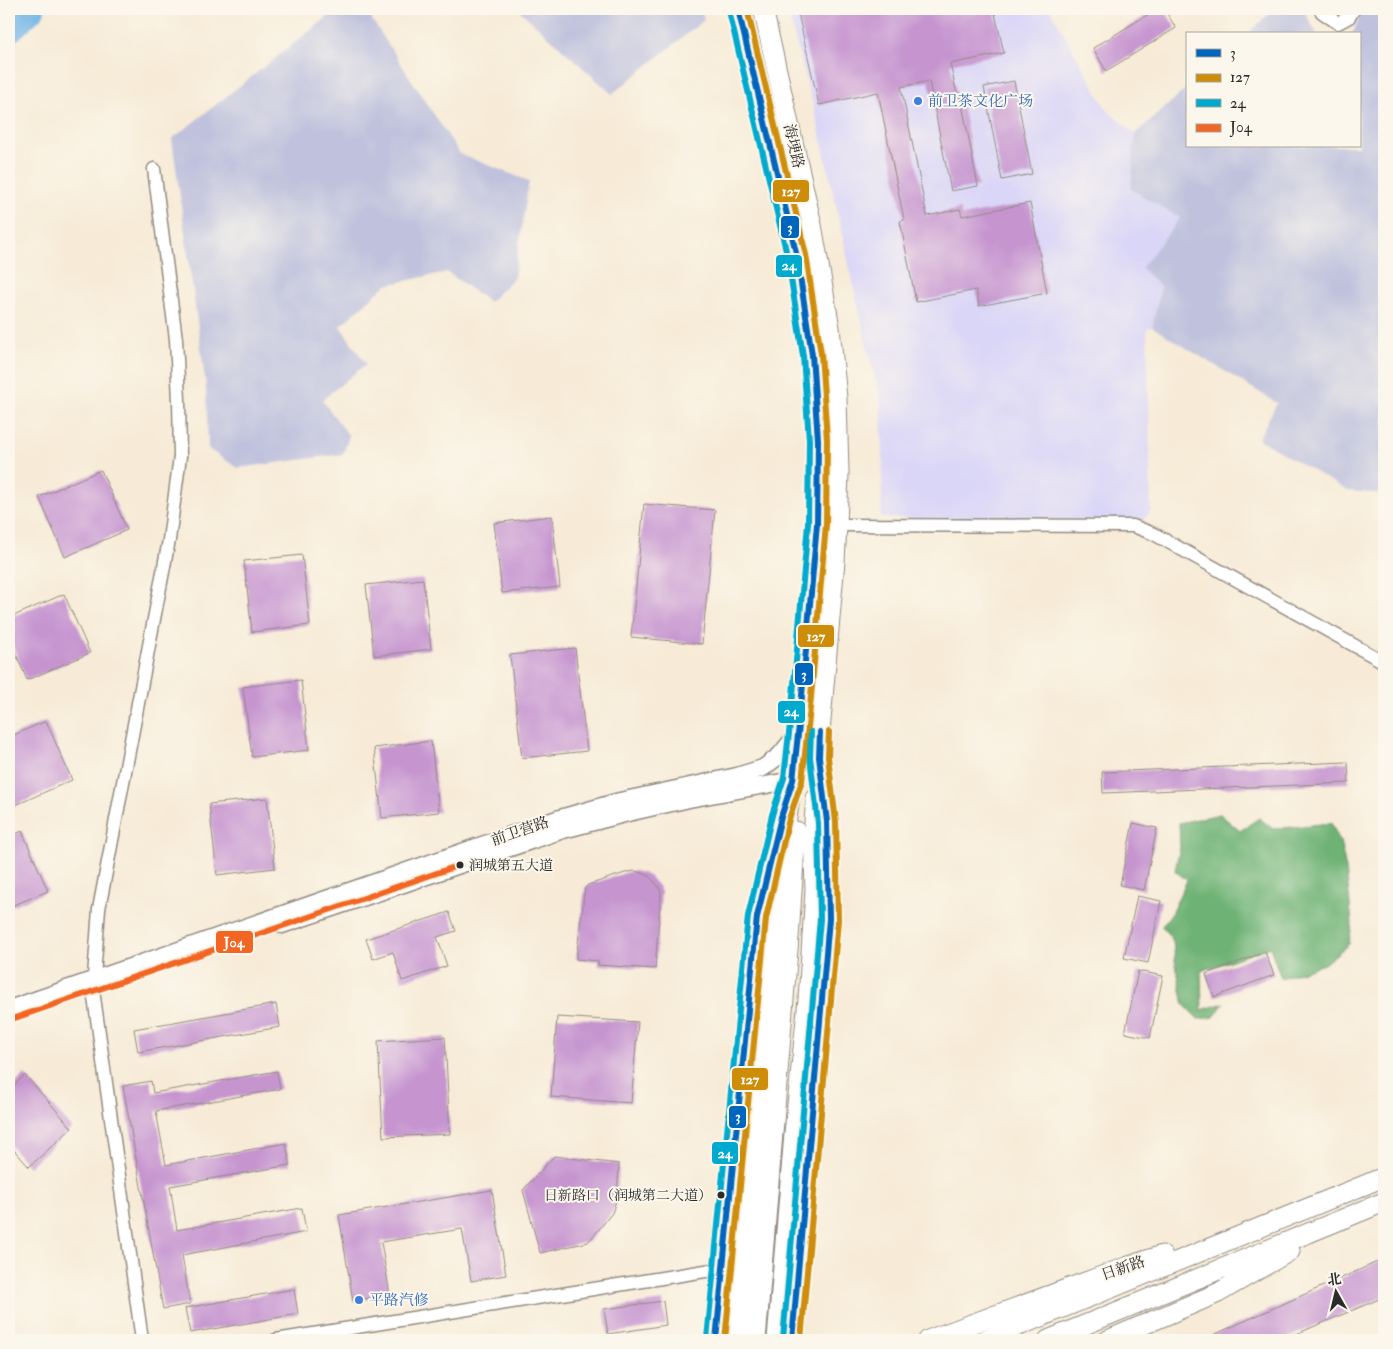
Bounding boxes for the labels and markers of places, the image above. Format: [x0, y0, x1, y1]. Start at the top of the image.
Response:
place label: 前卫茶文化广场 [928, 92, 1033, 111]
marker: 前卫茶文化广场 [912, 95, 924, 107]
place label: 润城第五大道 [469, 857, 553, 874]
marker: 润城第五大道 [455, 860, 465, 870]
place label: 日新路口（润城第二大道） [544, 1187, 712, 1204]
marker: 日新路口（润城第二大道） [716, 1190, 726, 1200]
place label: 平路汽修 [369, 1291, 429, 1310]
marker: 平路汽修 [353, 1294, 365, 1306]

